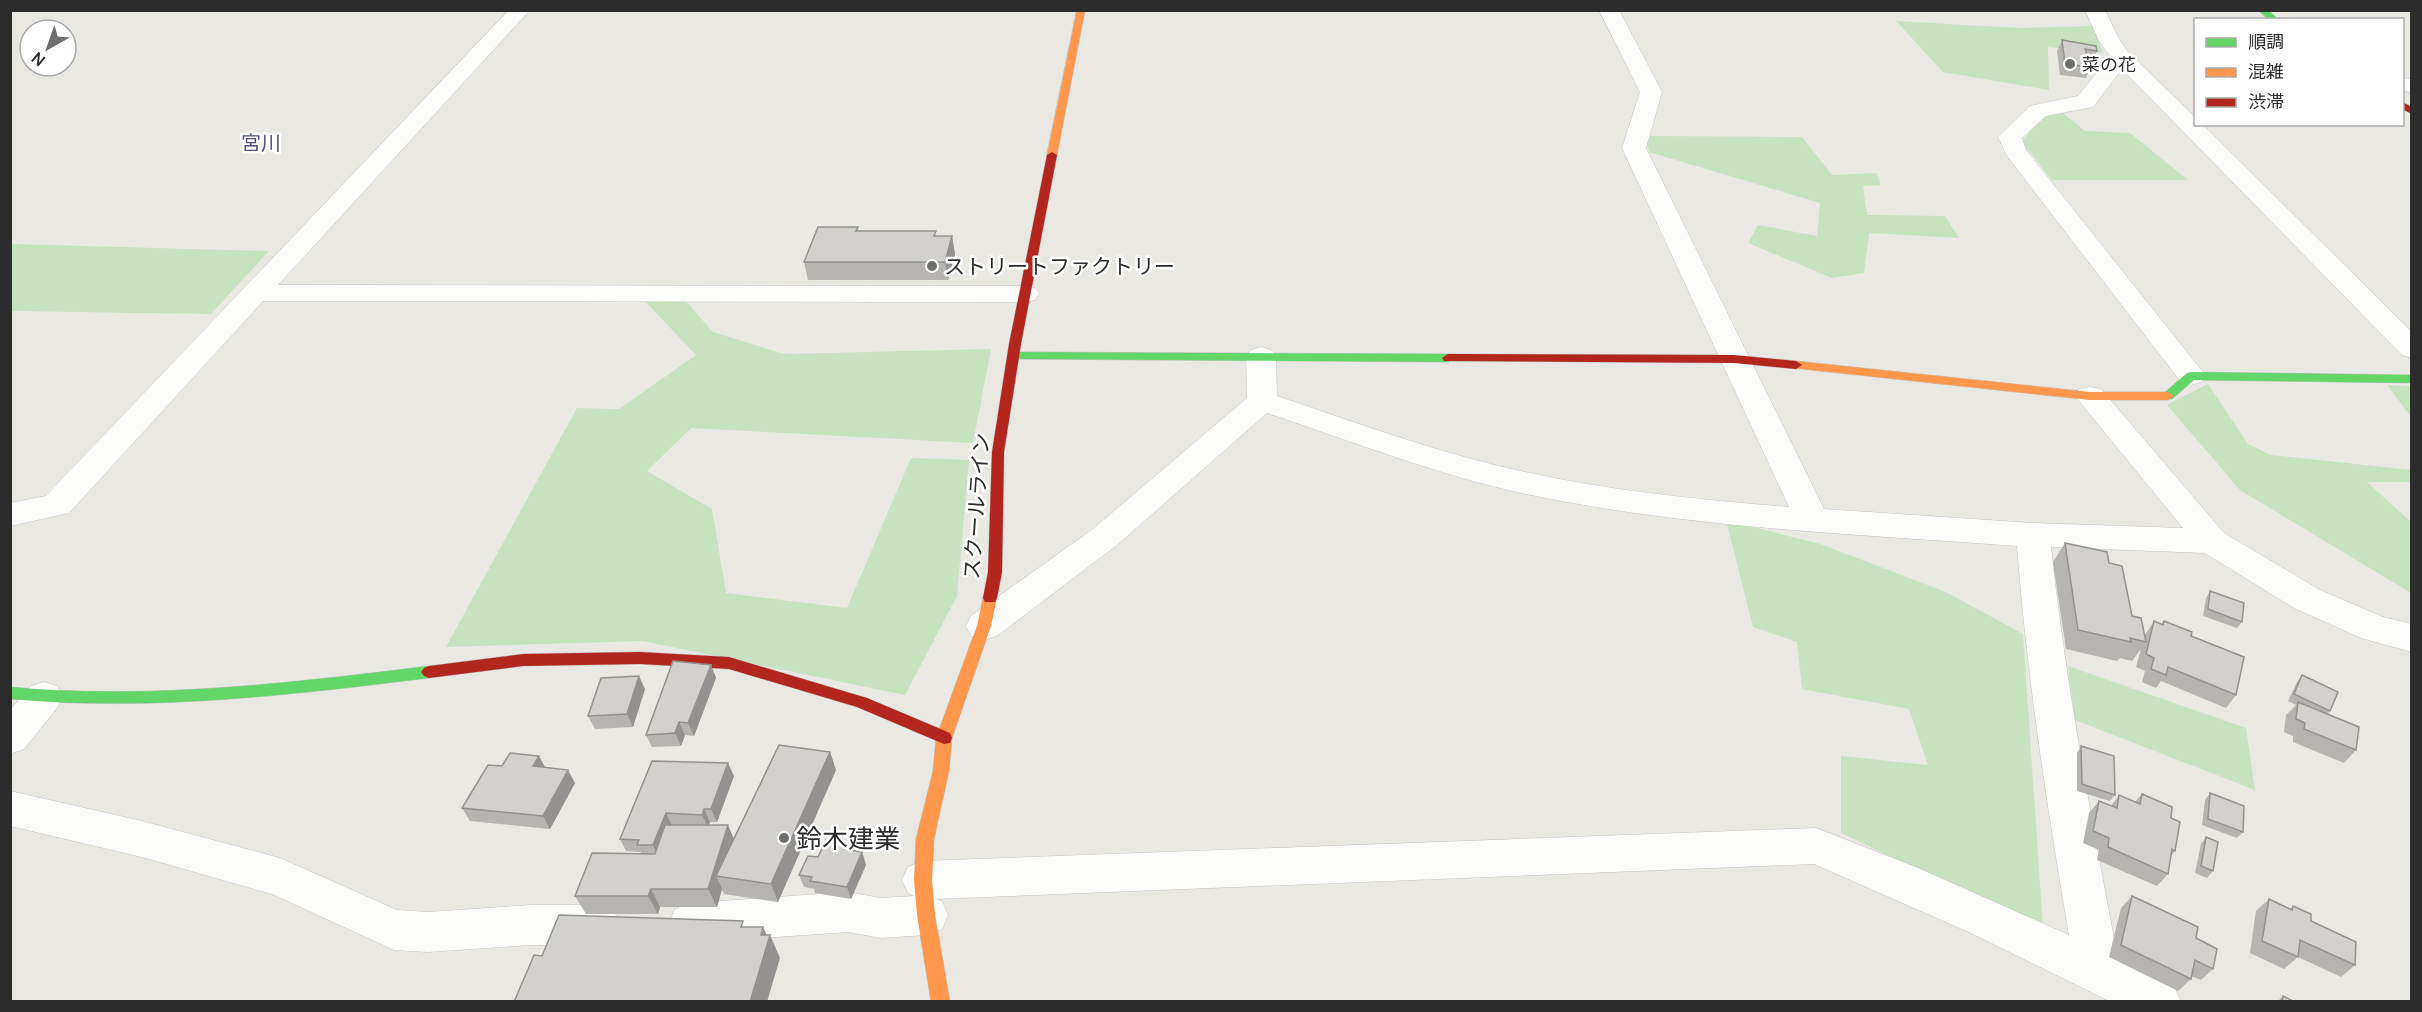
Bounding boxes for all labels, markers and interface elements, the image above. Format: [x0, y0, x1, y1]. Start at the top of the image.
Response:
north arrow [18, 18, 78, 78]
legend [2194, 18, 2404, 126]
text: 順調 [2248, 29, 2284, 53]
text: N [27, 47, 50, 72]
place label: 菜の花 [2082, 52, 2136, 76]
marker: 菜の花 [2063, 57, 2077, 71]
text: 混雑 [2248, 59, 2284, 83]
text: 渋滞 [2248, 89, 2284, 113]
district label: 宮川 [241, 129, 281, 156]
place label: ストリートファクトリー [944, 252, 1175, 280]
marker: ストリートファクトリー [925, 259, 939, 273]
street label: スクールライン [957, 432, 995, 580]
place label: 鈴木建業 [796, 820, 900, 856]
marker: 鈴木建業 [777, 831, 791, 845]

